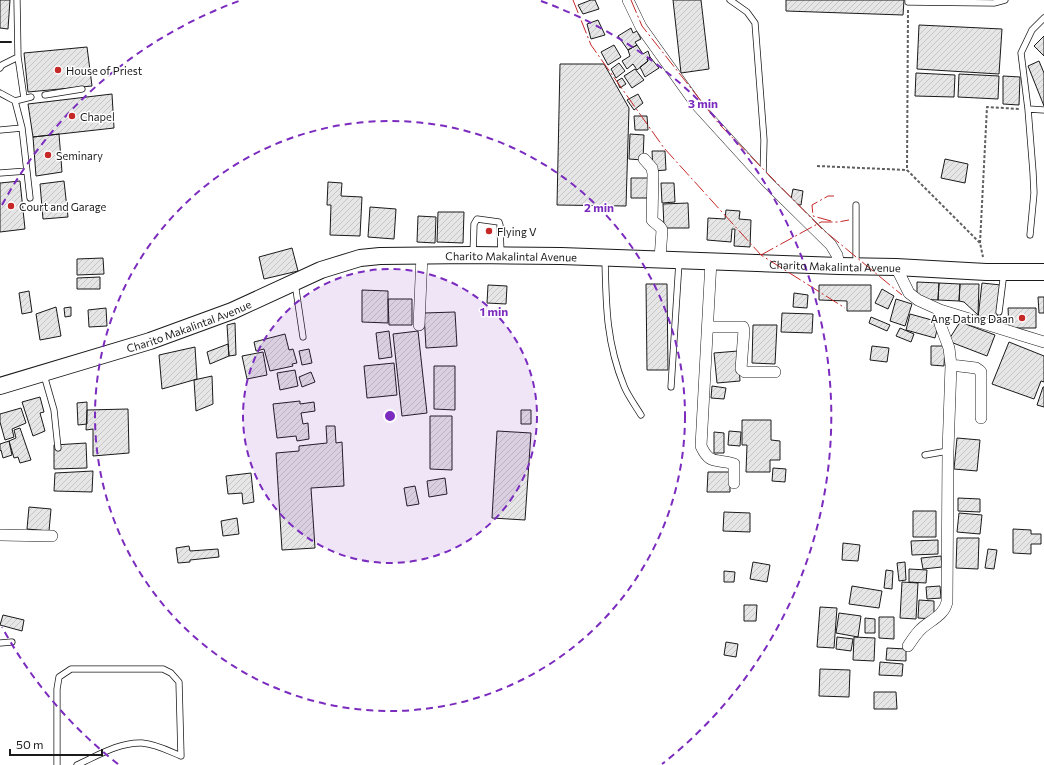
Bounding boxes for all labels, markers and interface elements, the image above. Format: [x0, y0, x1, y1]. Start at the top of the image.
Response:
place label: House of Priest [66, 64, 143, 77]
marker: House of Priest [53, 65, 63, 75]
text: 3 min [688, 96, 718, 110]
place label: Chapel [80, 110, 115, 123]
marker: Chapel [67, 111, 77, 121]
place label: Seminary [56, 149, 103, 162]
marker: Seminary [43, 150, 53, 160]
place label: Court and Garage [19, 200, 106, 213]
text: 2 min [584, 200, 614, 214]
marker: Court and Garage [6, 201, 16, 211]
place label: Flying V [497, 225, 537, 238]
marker: Flying V [484, 226, 494, 236]
street label: Charito Makalintal Avenue [445, 248, 577, 263]
street label: Charito Makalintal Avenue [769, 257, 901, 274]
street label: Charito Makalintal Avenue [125, 297, 253, 354]
text: 1 min [480, 304, 508, 318]
place label: Ang Dating Daan [931, 312, 1014, 325]
marker: Ang Dating Daan [1017, 313, 1027, 323]
centre of rings [383, 409, 397, 423]
scale bar [10, 731, 102, 757]
text: 50 m [16, 737, 44, 751]

